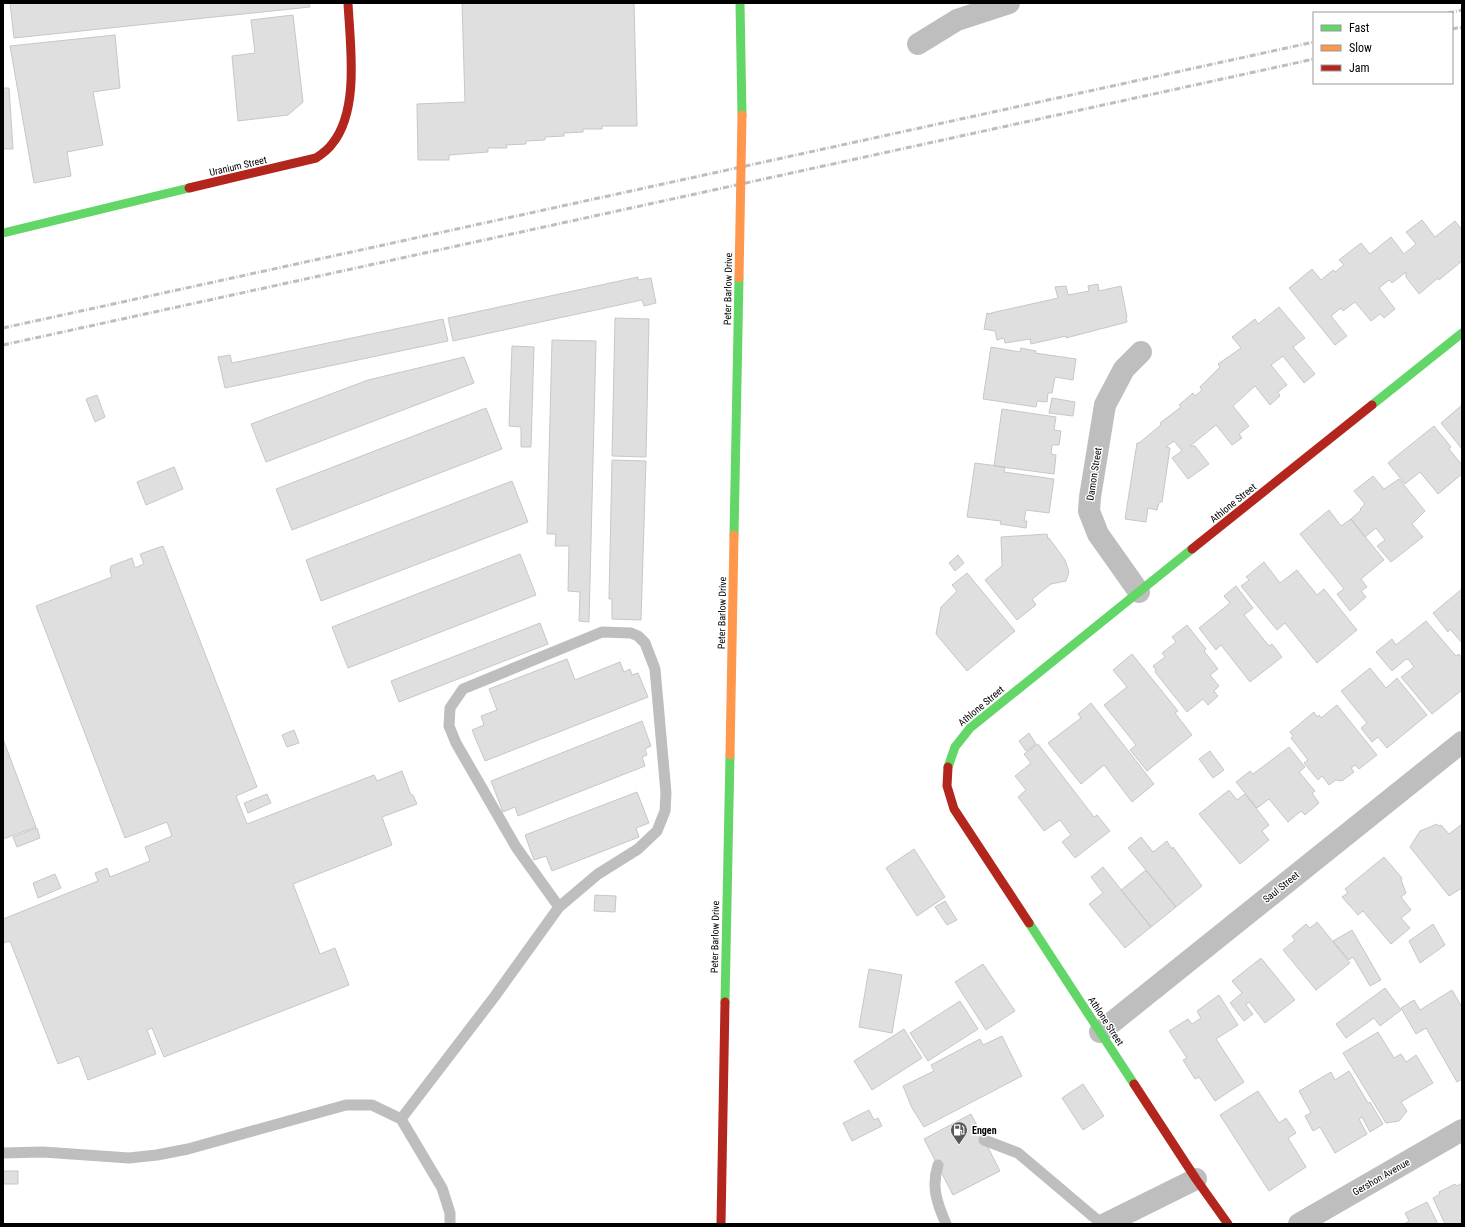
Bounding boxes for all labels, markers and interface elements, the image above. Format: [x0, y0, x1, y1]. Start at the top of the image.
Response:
legend [1313, 12, 1453, 84]
text: Fast [1349, 21, 1370, 35]
text: Slow [1349, 41, 1372, 55]
text: Jam [1349, 61, 1370, 75]
street label: Uranium Street [208, 154, 268, 178]
street label: Peter Barlow Drive [722, 252, 734, 325]
street label: Damon Street [1084, 447, 1104, 501]
street label: Athlone Street [1208, 481, 1258, 525]
street label: Peter Barlow Drive [716, 576, 728, 649]
street label: Athlone Street [956, 684, 1006, 728]
street label: Saul Street [1261, 869, 1301, 905]
street label: Peter Barlow Drive [709, 900, 721, 973]
street label: Athlone Street [1086, 995, 1126, 1048]
fuel station icon: Engen [949, 1120, 969, 1145]
place label: Engen [972, 1125, 997, 1136]
street label: Gershon Avenue [1351, 1156, 1412, 1198]

